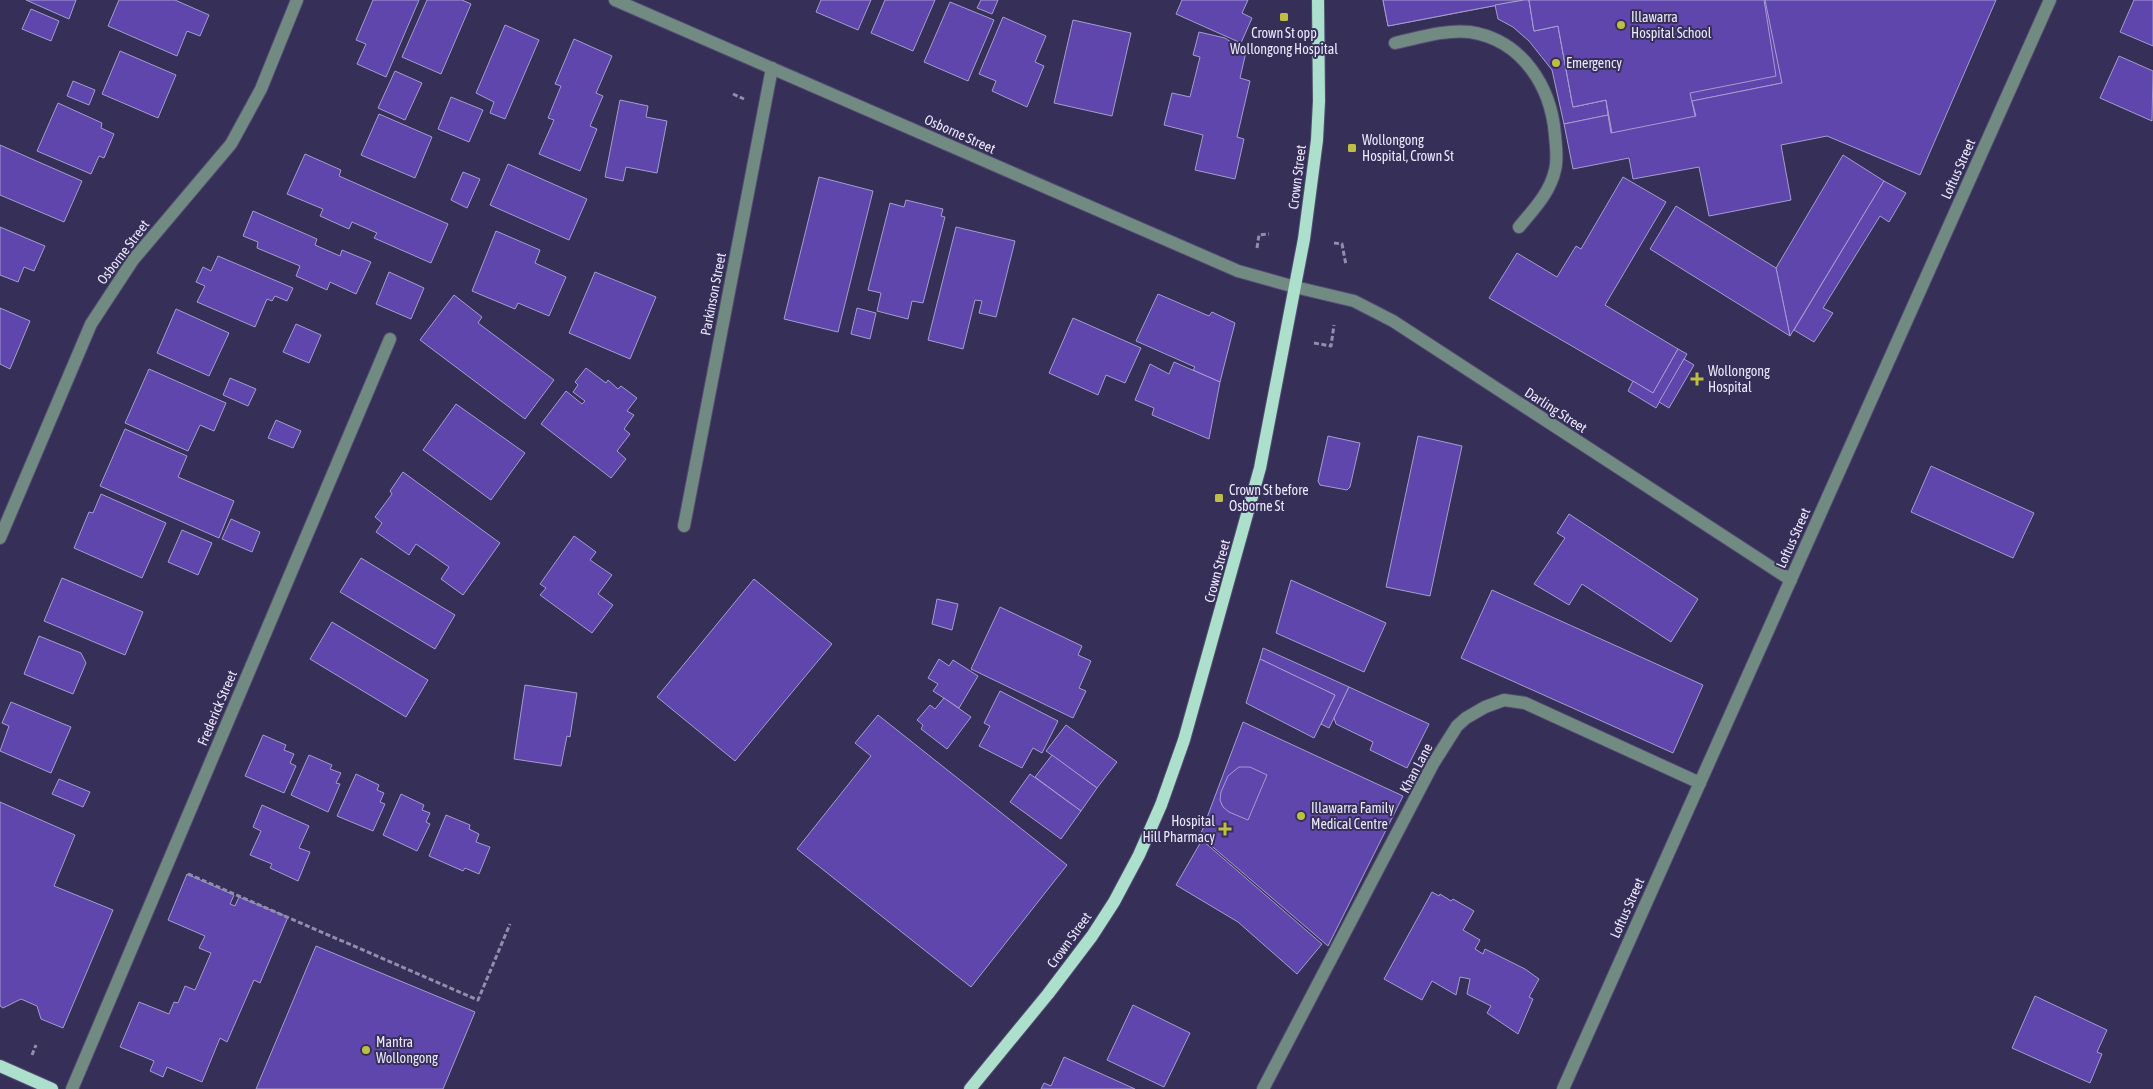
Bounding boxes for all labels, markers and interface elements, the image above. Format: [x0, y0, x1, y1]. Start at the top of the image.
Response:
place label: Illawarra Hospital School [1631, 9, 1712, 41]
marker: Crown St opp Wollongong Hospital [1278, 11, 1290, 23]
marker: Illawarra Hospital School [1615, 19, 1627, 31]
place label: Crown St opp Wollongong Hospital [1230, 25, 1338, 57]
place label: Emergency [1566, 55, 1622, 71]
marker: Emergency [1550, 57, 1562, 69]
street label: Osborne Street [922, 111, 998, 157]
place label: Wollongong Hospital, Crown St [1362, 132, 1454, 164]
street label: Loftus Street [1938, 136, 1978, 202]
marker: Wollongong Hospital, Crown St [1346, 142, 1358, 154]
street label: Crown Street [1285, 144, 1309, 210]
street label: Osborne Street [94, 217, 152, 287]
street label: Parkinson Street [697, 251, 729, 337]
place label: Wollongong Hospital [1708, 363, 1770, 395]
marker: Wollongong Hospital [1690, 372, 1704, 386]
street label: Darling Street [1522, 384, 1590, 436]
place label: Crown St before Osborne St [1229, 482, 1309, 514]
marker: Crown St before Osborne St [1213, 492, 1225, 504]
street label: Loftus Street [1773, 505, 1813, 571]
street label: Crown Street [1201, 538, 1233, 604]
street label: Frederick Street [194, 668, 240, 748]
street label: Khan Lane [1396, 740, 1436, 796]
place label: Illawarra Family Medical Centre [1311, 800, 1394, 832]
marker: Illawarra Family Medical Centre [1295, 810, 1307, 822]
place label: Hospital Hill Pharmacy [1142, 813, 1215, 845]
marker: Hospital Hill Pharmacy [1219, 823, 1231, 835]
street label: Loftus Street [1607, 875, 1647, 941]
street label: Crown Street [1044, 909, 1094, 971]
place label: Mantra Wollongong [376, 1034, 438, 1066]
marker: Mantra Wollongong [360, 1044, 372, 1056]

